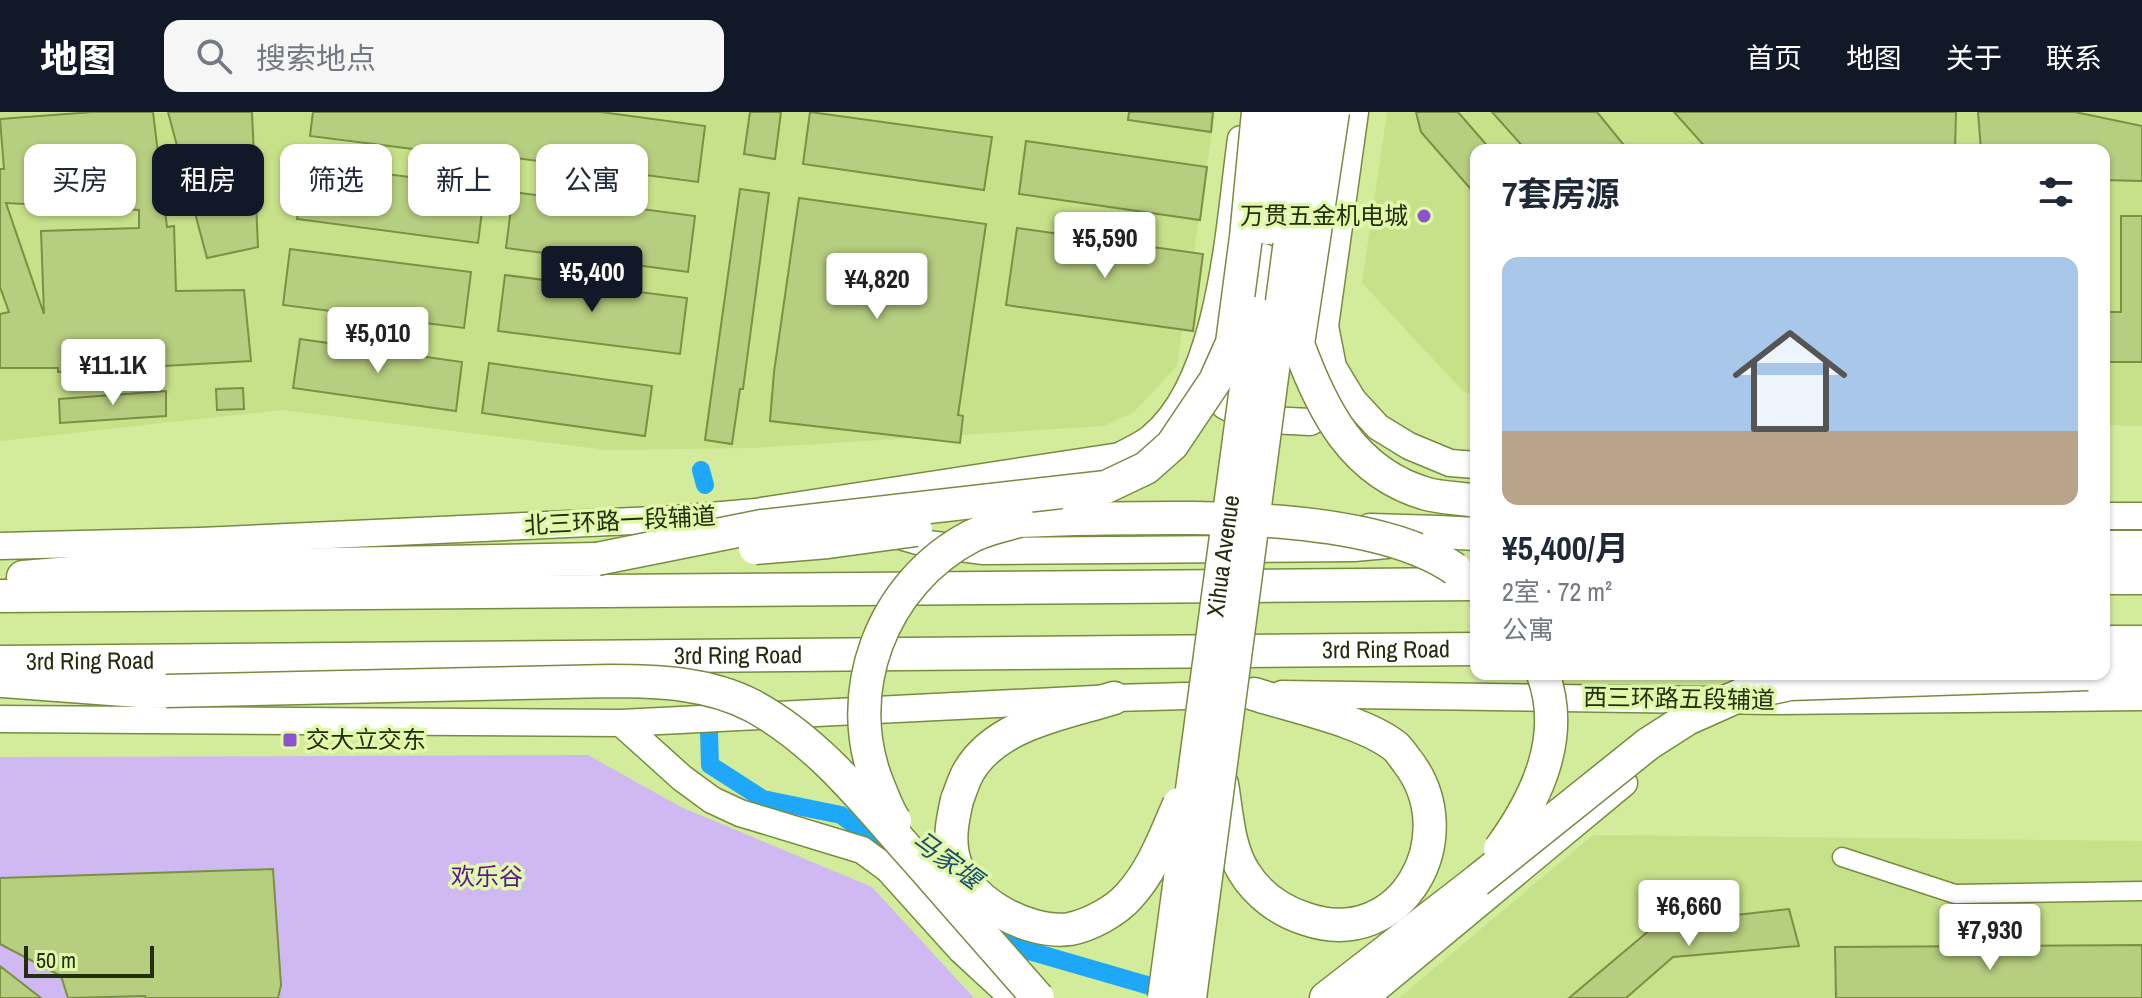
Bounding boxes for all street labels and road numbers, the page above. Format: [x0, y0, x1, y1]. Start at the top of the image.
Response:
street label: Xihua Avenue [1198, 493, 1246, 619]
street label: 北三环路一段辅道 [523, 499, 717, 541]
street label: 3rd Ring Road [1322, 632, 1450, 665]
street label: 3rd Ring Road [674, 638, 802, 671]
street label: 3rd Ring Road [26, 644, 154, 677]
street label: 西三环路五段辅道 [1583, 680, 1775, 716]

